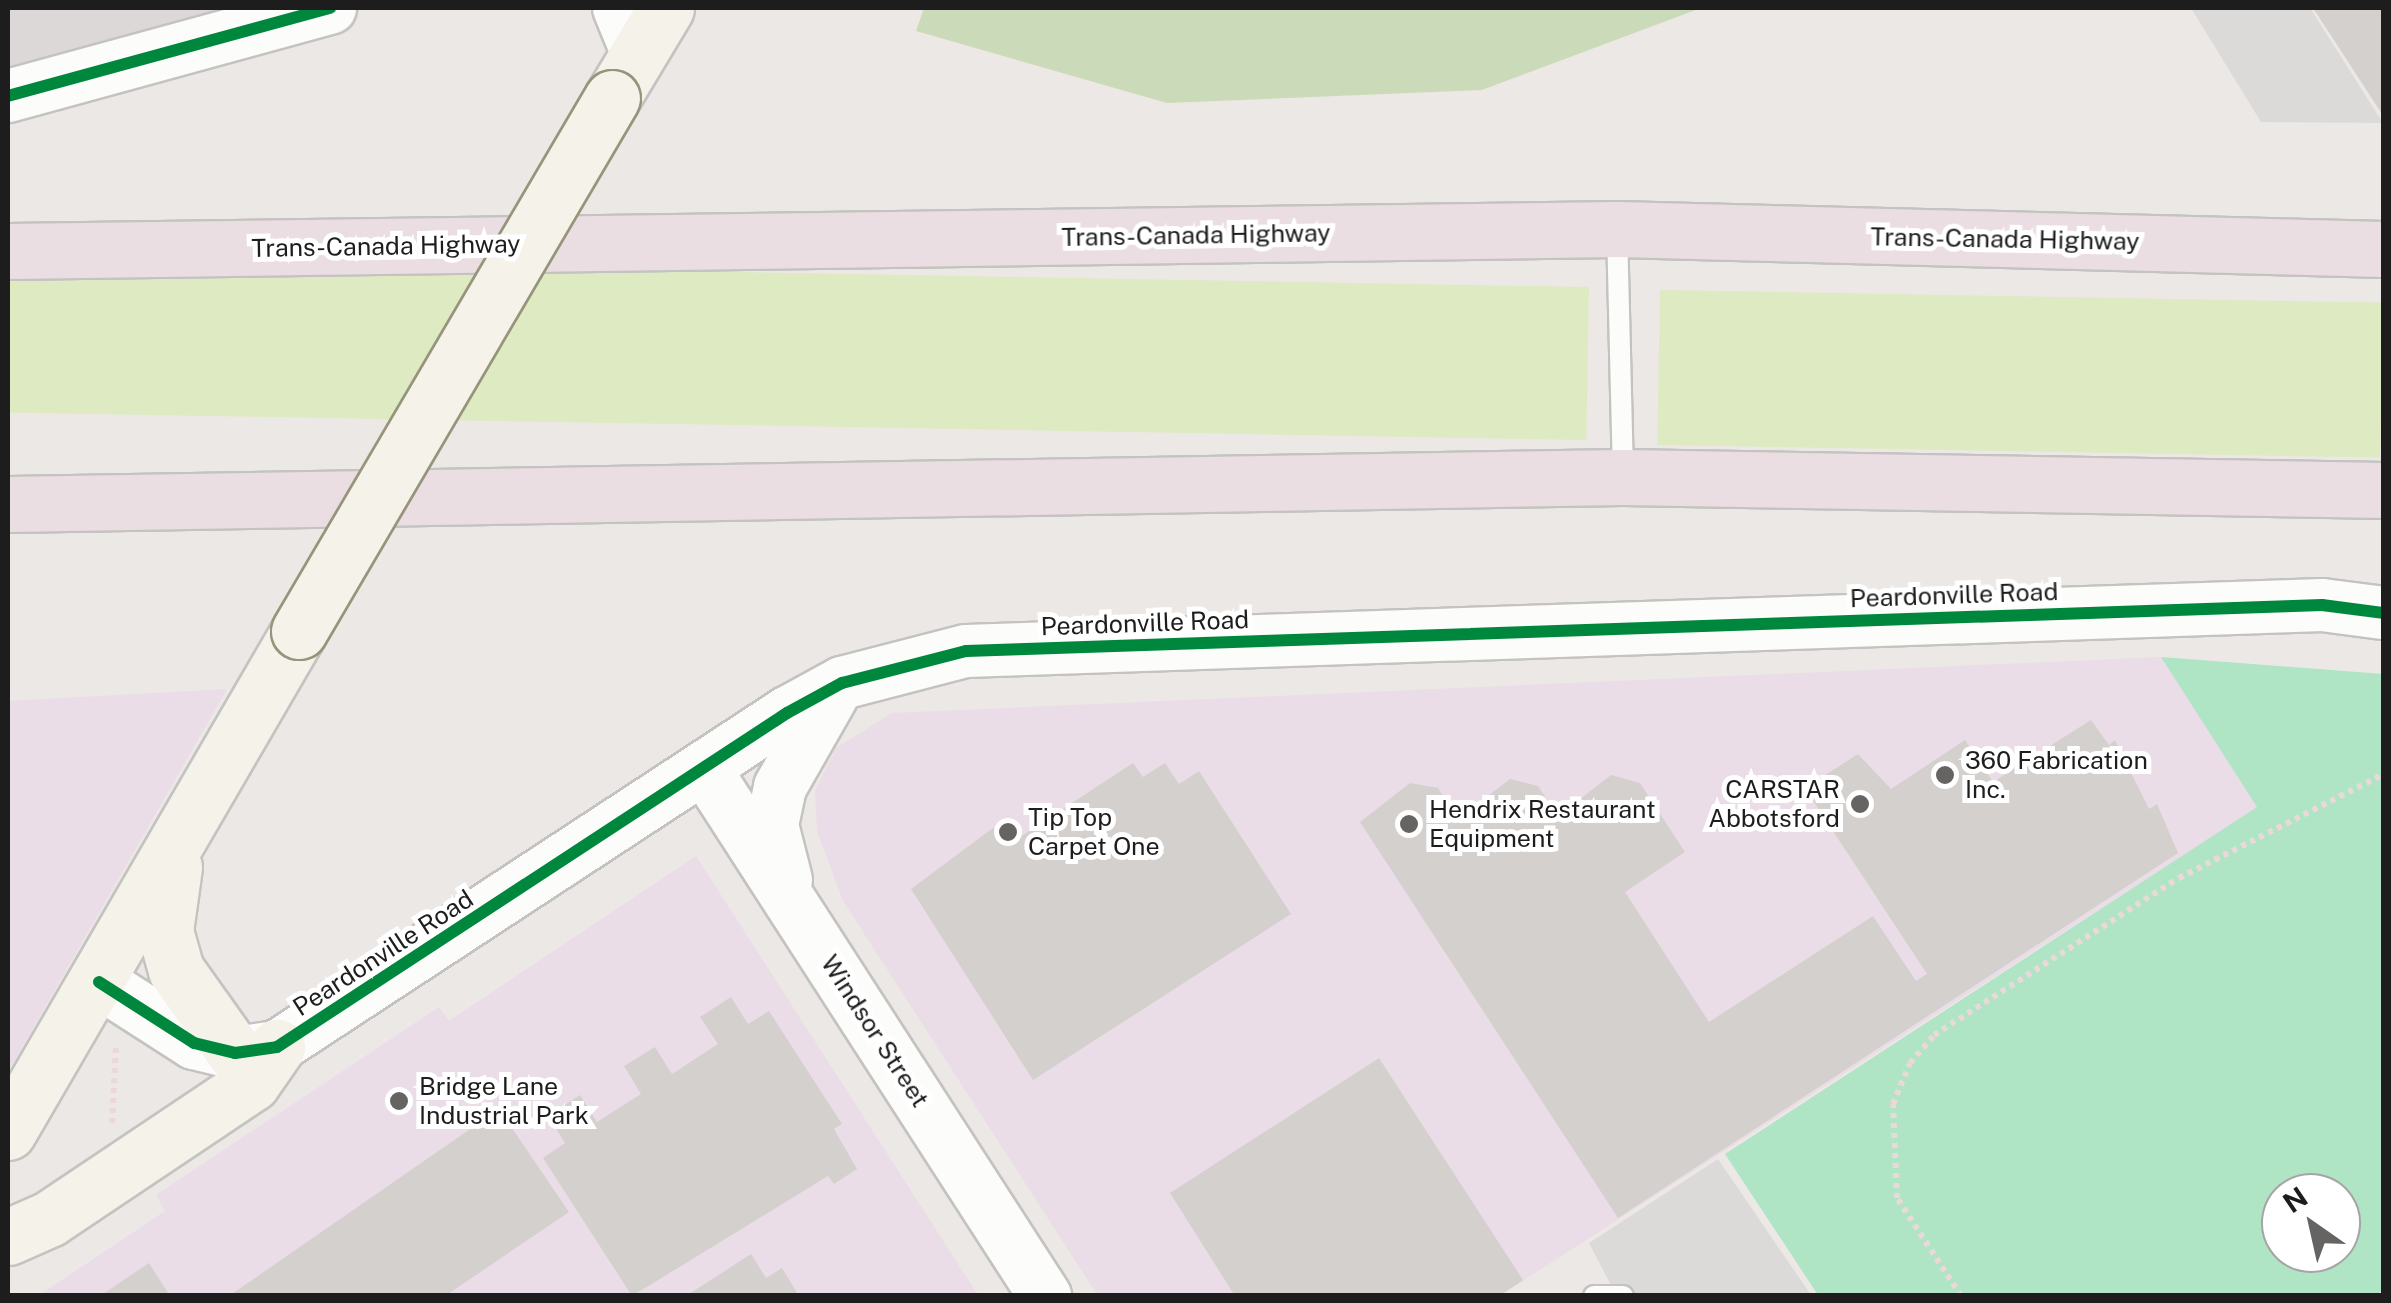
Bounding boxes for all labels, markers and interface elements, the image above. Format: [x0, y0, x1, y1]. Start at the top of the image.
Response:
street label: Trans-Canada Highway [1061, 218, 1331, 252]
street label: Trans-Canada Highway [1870, 222, 2140, 256]
street label: Trans-Canada Highway [251, 229, 521, 263]
street label: Peardonville Road [1849, 576, 2059, 614]
street label: Peardonville Road [1040, 604, 1250, 642]
place label: 360 Fabrication Inc. [1965, 746, 2148, 805]
marker: 360 Fabrication Inc. [1934, 764, 1956, 786]
place label: CARSTAR Abbotsford [1708, 775, 1840, 834]
marker: CARSTAR Abbotsford [1849, 793, 1871, 815]
place label: Hendrix Restaurant Equipment [1429, 795, 1656, 854]
place label: Tip Top Carpet One [1028, 803, 1160, 862]
marker: Hendrix Restaurant Equipment [1398, 813, 1420, 835]
marker: Tip Top Carpet One [997, 821, 1019, 843]
street label: Peardonville Road [287, 884, 479, 1022]
street label: Windsor Street [815, 949, 935, 1113]
place label: Bridge Lane Industrial Park [419, 1072, 589, 1131]
marker: Bridge Lane Industrial Park [388, 1090, 410, 1112]
north arrow [2261, 1173, 2361, 1273]
text: N [2277, 1180, 2313, 1219]

